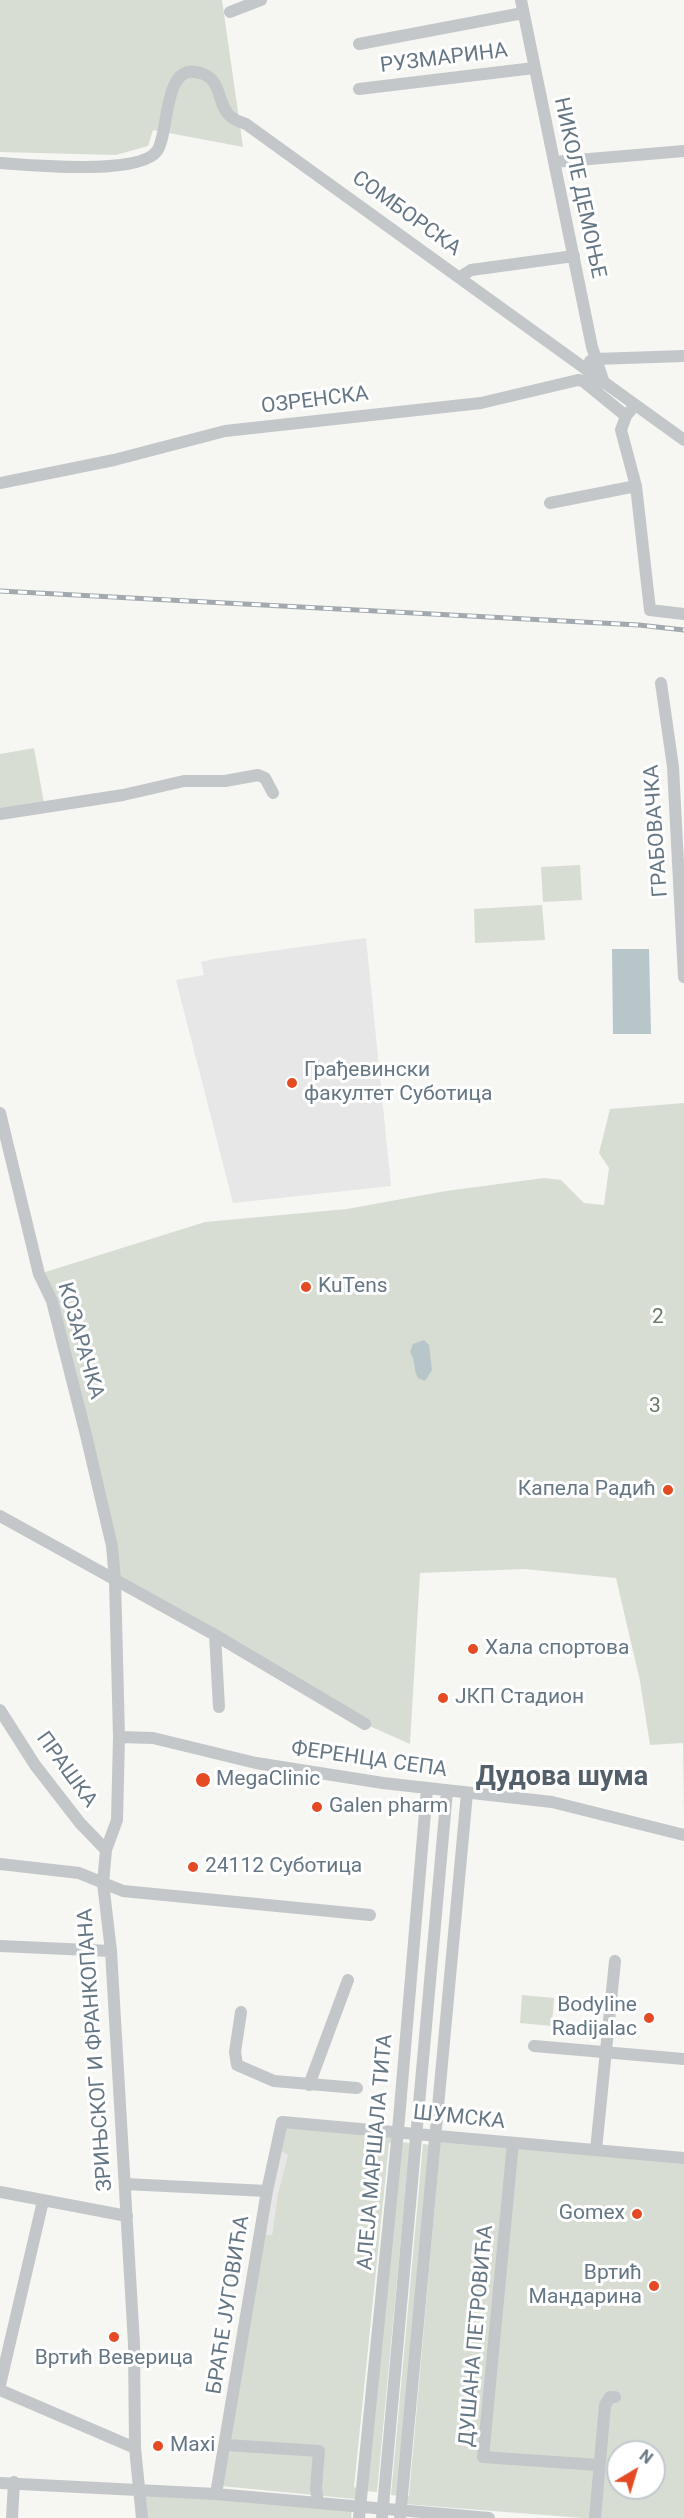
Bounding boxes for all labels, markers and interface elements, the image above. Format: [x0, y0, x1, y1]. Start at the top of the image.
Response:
street label: РУЗМАРИНА [379, 39, 509, 79]
street label: НИКОЛЕ ДЕМОЊЕ [548, 95, 610, 281]
street label: СОМБОРСКА [347, 166, 465, 262]
street label: ОЗРЕНСКА [260, 382, 370, 420]
street label: ГРАБОВАЧКА [640, 764, 674, 898]
place label: Грађевински факултет Суботица [304, 1058, 492, 1108]
marker: Грађевински факултет Суботица [285, 1076, 299, 1090]
place label: KuTens [318, 1274, 388, 1300]
street label: КОЗАРАЧКА [51, 1280, 109, 1402]
marker: KuTens [299, 1280, 313, 1294]
park label: 2 [652, 1305, 664, 1331]
park label: 3 [649, 1394, 661, 1420]
place label: Капела Радић [518, 1477, 656, 1503]
marker: Капела Радић [661, 1483, 675, 1497]
place label: Хала спортова [485, 1636, 629, 1662]
marker: Хала спортова [466, 1642, 480, 1656]
place label: ЈКП Стадион [455, 1685, 584, 1711]
marker: ЈКП Стадион [436, 1691, 450, 1705]
street label: ПРАШКА [30, 1727, 102, 1813]
street label: ФЕРЕНЦА СЕПА [289, 1737, 449, 1783]
district label: Дудова шума [476, 1762, 648, 1794]
place label: MegaClinic [216, 1767, 320, 1793]
marker: MegaClinic [194, 1771, 212, 1789]
place label: Galen pharm [329, 1794, 448, 1820]
marker: Galen pharm [310, 1800, 324, 1814]
place label: 24112 Суботица [205, 1854, 362, 1880]
marker: 24112 Суботица [186, 1860, 200, 1874]
street label: ЗРИЊСКОГ И ФРАНКОПАНА [74, 1908, 118, 2192]
place label: Bodyline Radijalac [552, 1993, 637, 2043]
marker: Bodyline Radijalac [642, 2011, 656, 2025]
street label: АЛЕЈА МАРШАЛА ТИТА [353, 2033, 399, 2271]
street label: ШУМСКА [412, 2101, 506, 2135]
place label: Gomex [559, 2201, 625, 2227]
marker: Gomex [630, 2207, 644, 2221]
street label: БРАЋЕ ЈУГОВИЋА [202, 2214, 256, 2396]
street label: ДУШАНА ПЕТРОВИЋА [455, 2224, 499, 2448]
place label: Вртић Мандарина [529, 2261, 642, 2311]
marker: Вртић Мандарина [647, 2279, 661, 2293]
marker: Вртић Веверица [107, 2330, 121, 2344]
place label: Вртић Веверица [35, 2346, 193, 2372]
place label: Maxi [170, 2433, 215, 2459]
marker: Maxi [151, 2439, 165, 2453]
north arrow [606, 2440, 666, 2500]
text: N [636, 2446, 656, 2468]

